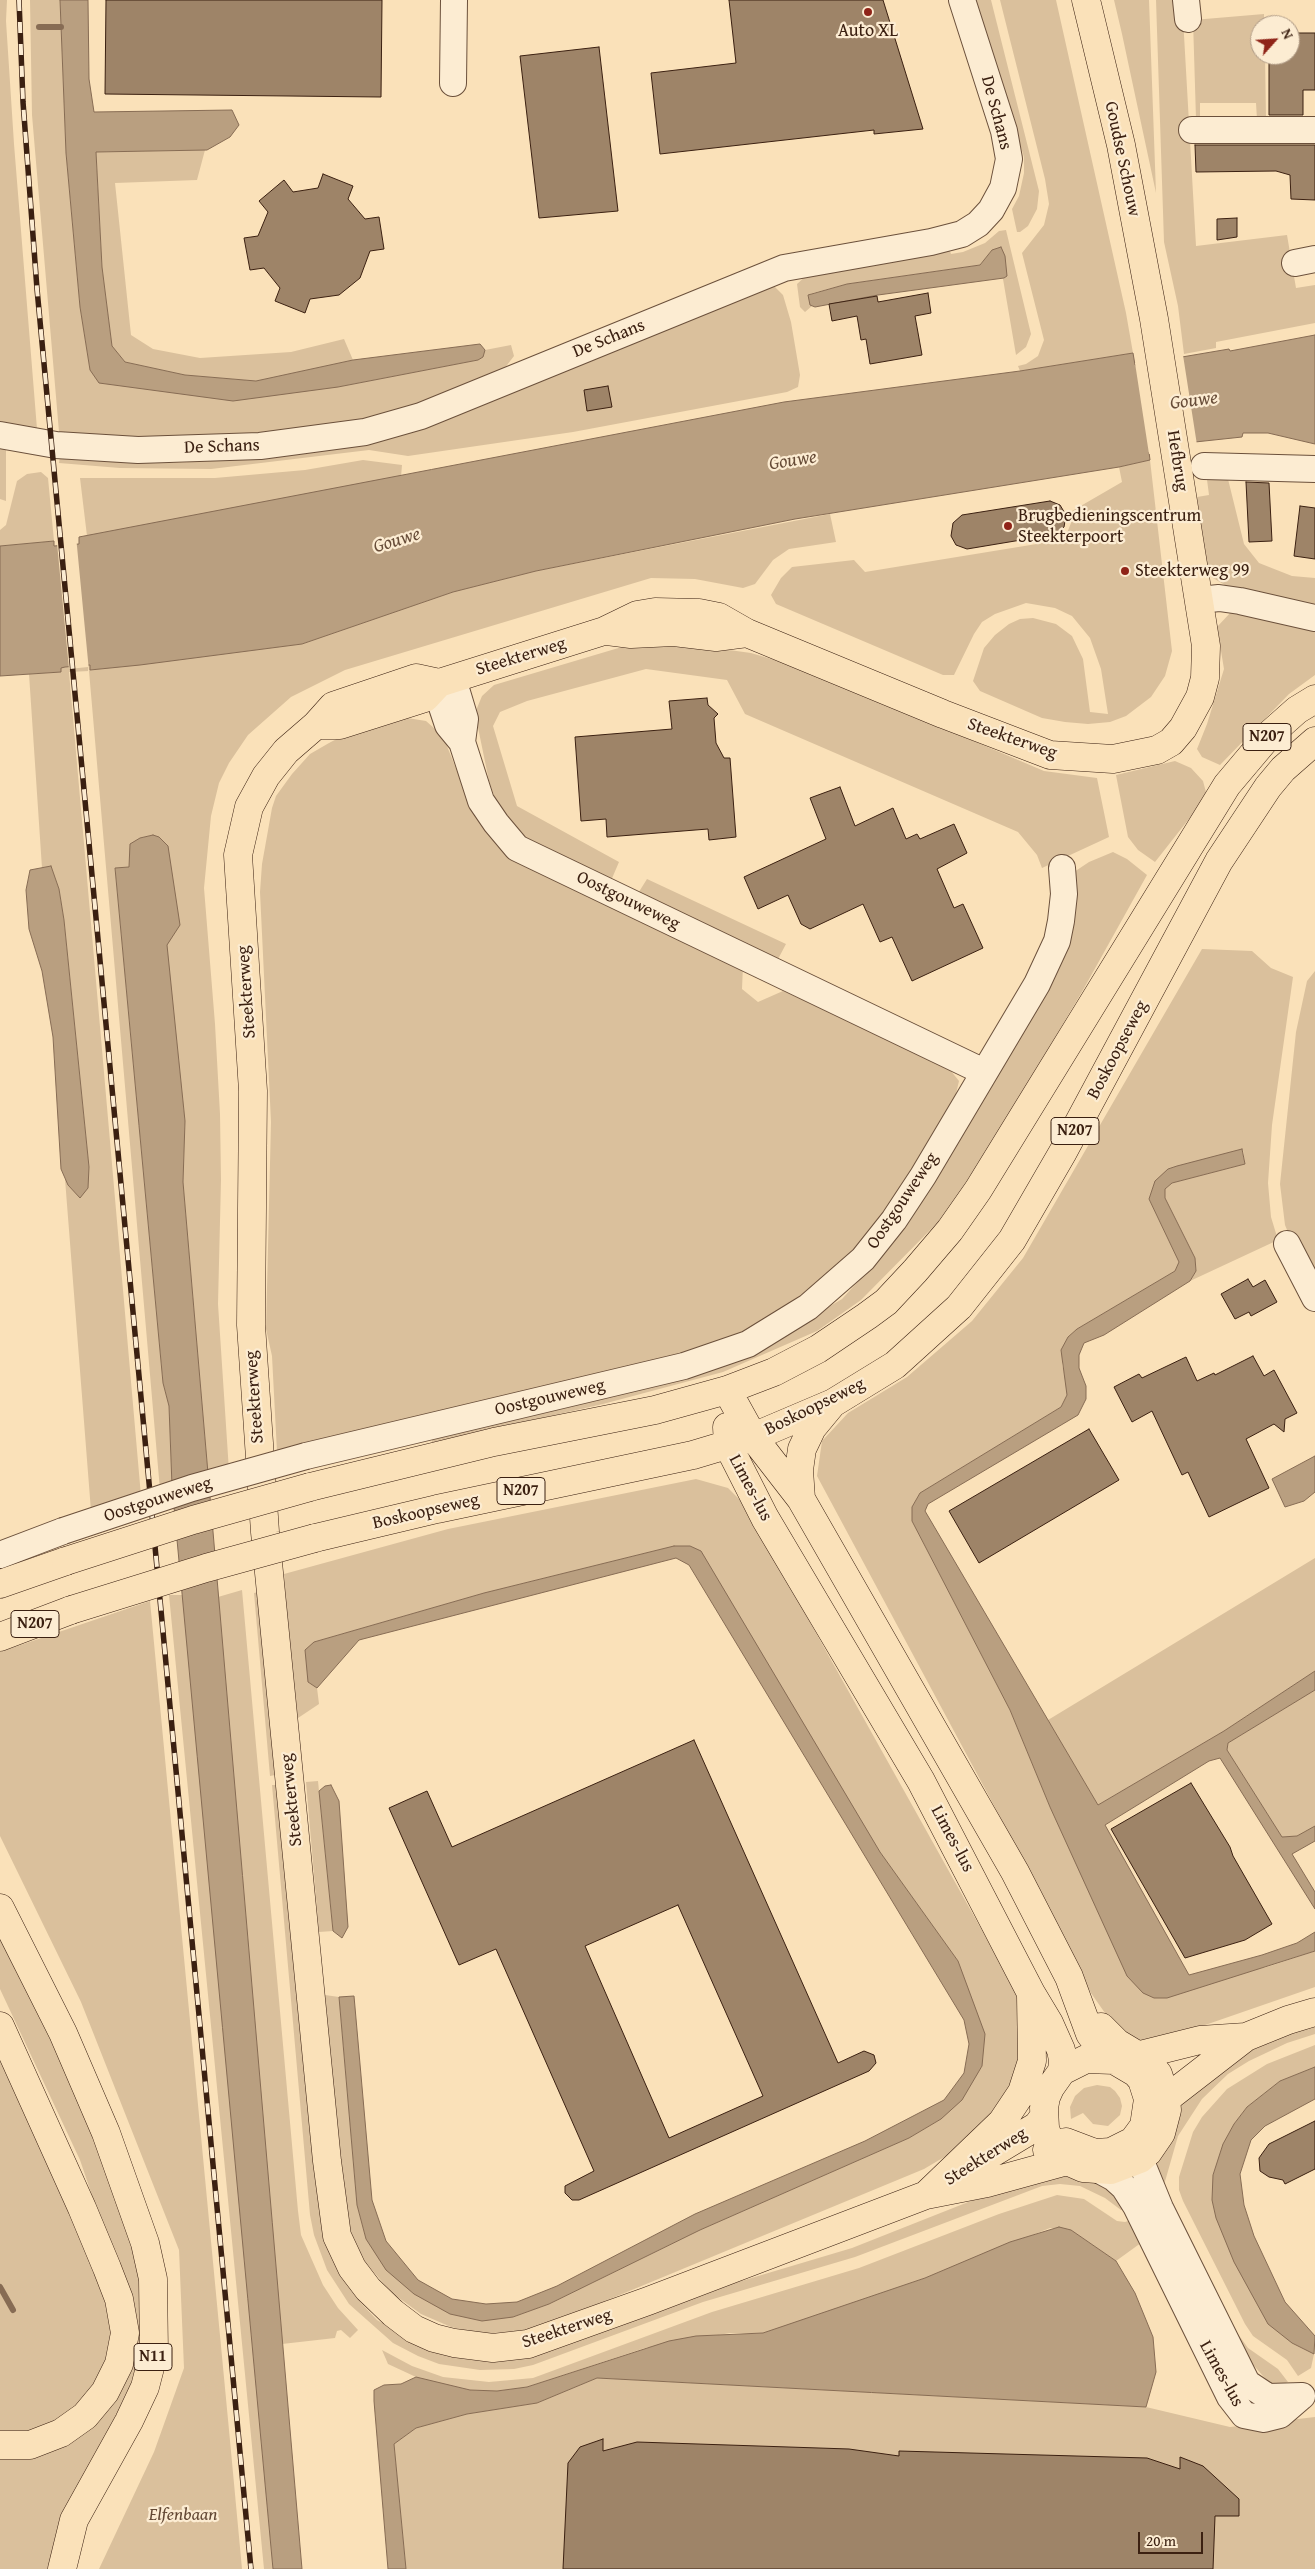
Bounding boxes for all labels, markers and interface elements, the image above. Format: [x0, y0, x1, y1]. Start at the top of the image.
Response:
marker: Auto XL [862, 6, 874, 18]
north arrow [1250, 15, 1300, 65]
place label: Auto XL [838, 20, 898, 42]
text: N [1277, 25, 1299, 42]
street label: De Schans [976, 74, 1016, 152]
street label: Goudse Schouw [1099, 100, 1145, 218]
street label: De Schans [570, 315, 648, 363]
water label: Gouwe [1169, 387, 1219, 415]
street label: Hefbrug [1162, 429, 1192, 493]
street label: De Schans [184, 435, 260, 459]
water label: Gouwe [768, 446, 818, 476]
place label: Brugbedieningscentrum Steekterpoort [1018, 505, 1201, 548]
marker: Brugbedieningscentrum Steekterpoort [1002, 520, 1014, 532]
water label: Gouwe [371, 523, 423, 559]
place label: Steekterweg 99 [1135, 560, 1250, 582]
marker: Steekterweg 99 [1119, 565, 1131, 577]
street label: Steekterweg [473, 633, 569, 681]
street label: Steekterweg [964, 714, 1060, 764]
road number: N207 [1243, 724, 1291, 750]
street label: Oostgouweweg [573, 867, 683, 935]
street label: Steekterweg [233, 945, 261, 1039]
street label: Boskoopseweg [1083, 997, 1153, 1103]
road number: N207 [1051, 1118, 1099, 1144]
street label: Oostgouweweg [863, 1148, 943, 1254]
street label: Steekterweg [241, 1350, 269, 1444]
street label: Boskoopseweg [761, 1373, 869, 1441]
street label: Oostgouweweg [493, 1375, 607, 1421]
street label: Limes-lus [724, 1451, 776, 1525]
street label: Oostgouweweg [101, 1472, 215, 1528]
road number: N207 [497, 1478, 545, 1504]
street label: Boskoopseweg [371, 1489, 481, 1535]
road number: N207 [11, 1610, 59, 1638]
street label: Steekterweg [276, 1753, 308, 1847]
street label: Limes-lus [926, 1802, 978, 1876]
street label: Steekterweg [941, 2123, 1031, 2191]
street label: Steekterweg [519, 2304, 615, 2354]
street label: Limes-lus [1194, 2337, 1248, 2411]
road number: N11 [134, 2344, 172, 2370]
park label: Elfenbaan [149, 2504, 217, 2526]
scale bar [1140, 2522, 1205, 2554]
text: 20 m [1146, 2530, 1176, 2551]

